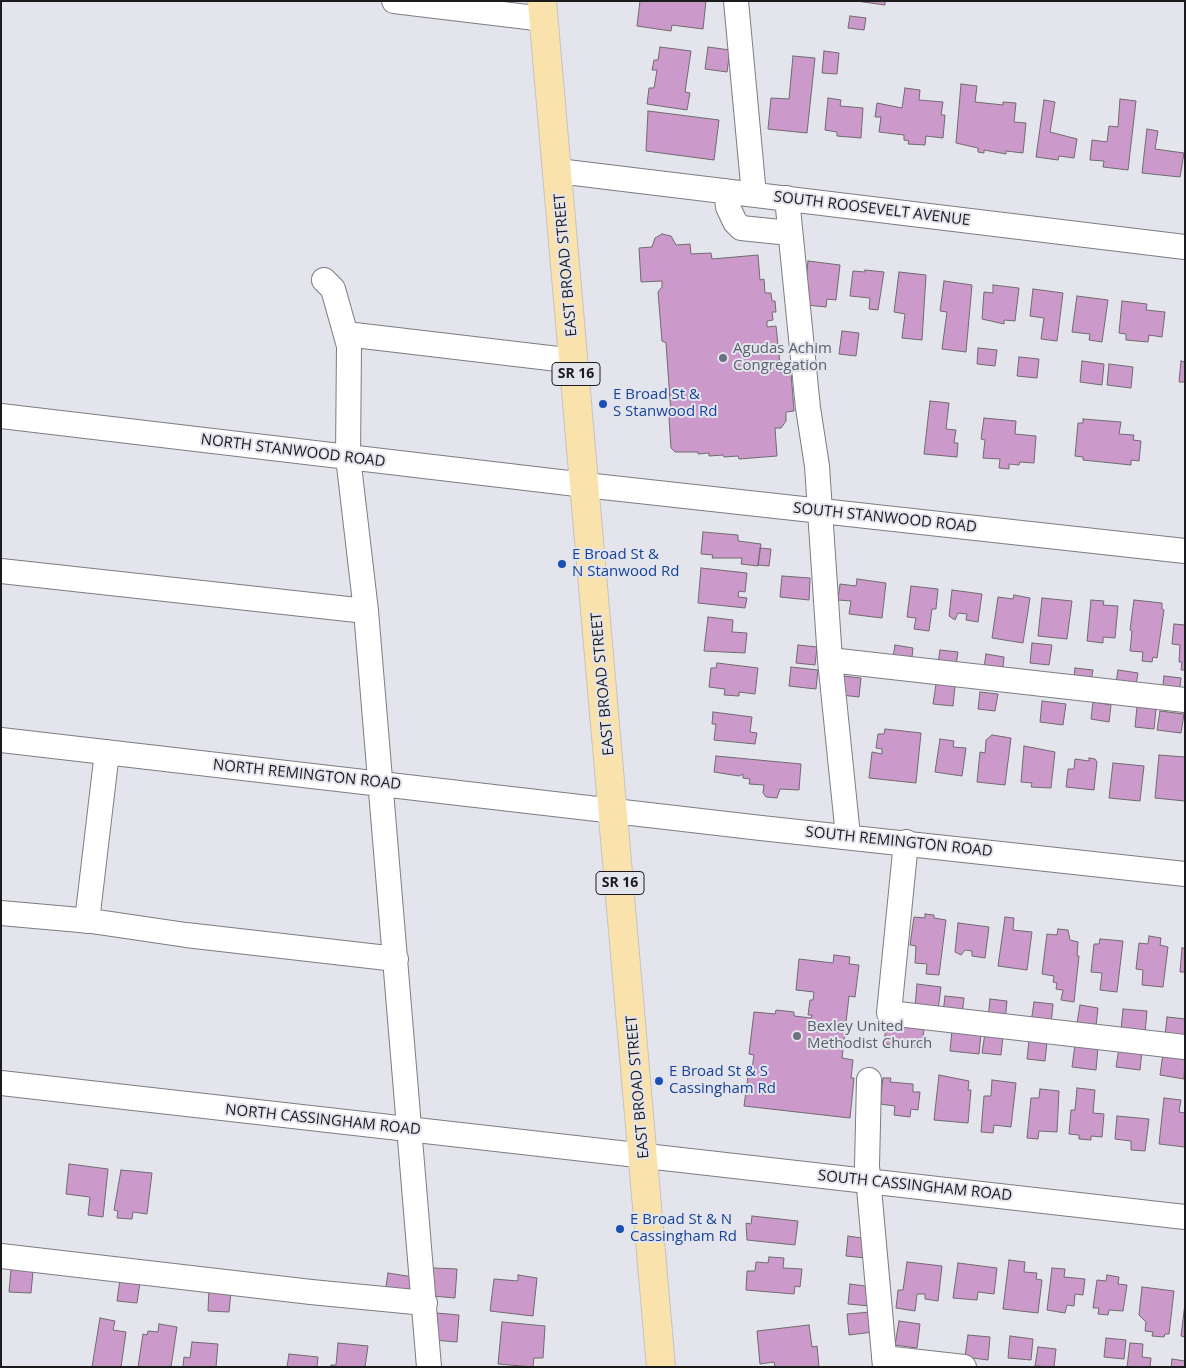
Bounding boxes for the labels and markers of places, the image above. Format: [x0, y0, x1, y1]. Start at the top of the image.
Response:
place label: Agudas Achim Congregation [733, 340, 832, 375]
marker: Agudas Achim Congregation [717, 352, 729, 364]
place label: E Broad St & S Stanwood Rd [613, 386, 717, 421]
marker: E Broad St & S Stanwood Rd [597, 398, 609, 410]
place label: E Broad St & N Stanwood Rd [572, 546, 679, 581]
marker: E Broad St & N Stanwood Rd [556, 558, 568, 570]
place label: Bexley United Methodist Church [807, 1018, 932, 1053]
marker: Bexley United Methodist Church [791, 1030, 803, 1042]
place label: E Broad St & S Cassingham Rd [669, 1063, 776, 1098]
marker: E Broad St & S Cassingham Rd [653, 1075, 665, 1087]
place label: E Broad St & N Cassingham Rd [630, 1211, 737, 1246]
marker: E Broad St & N Cassingham Rd [614, 1223, 626, 1235]

